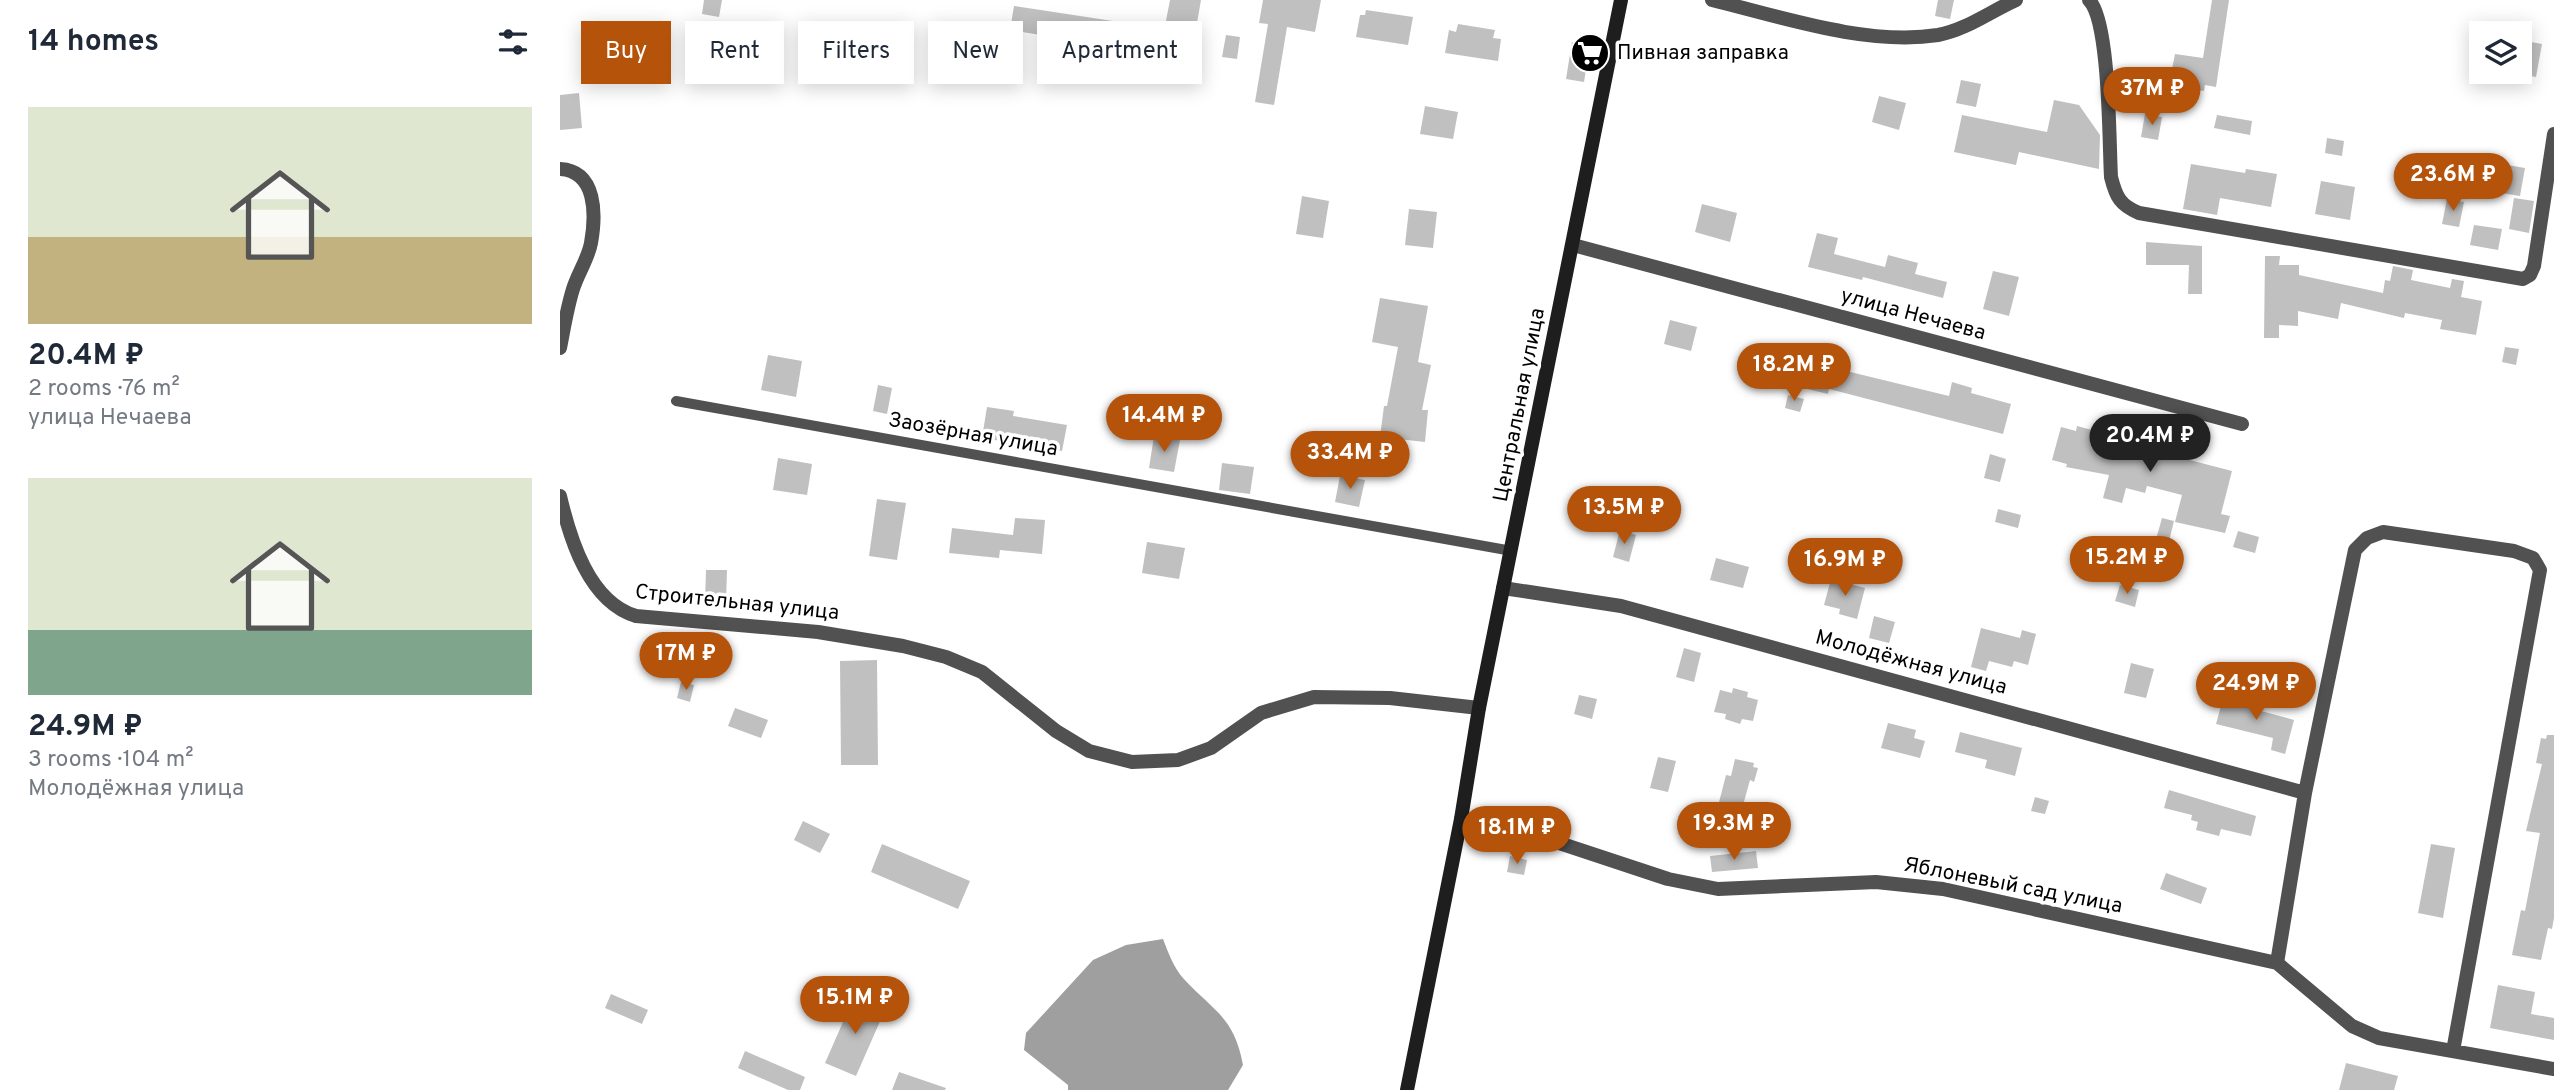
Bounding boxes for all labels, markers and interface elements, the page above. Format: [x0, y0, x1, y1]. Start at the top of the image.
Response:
chip: Buy [581, 21, 671, 84]
chip: Rent [685, 21, 784, 84]
chip: Filters [798, 21, 914, 84]
chip: New [928, 21, 1023, 84]
chip: Apartment [1037, 21, 1202, 84]
map controls [2469, 21, 2532, 84]
button: layers [2469, 21, 2532, 84]
icon: filters [494, 23, 532, 61]
text: 14 homes [28, 24, 159, 61]
supermarket icon: Пивная заправка [1569, 32, 1611, 74]
place label: Пивная заправка [1617, 40, 1789, 67]
pin: 37M ₽ [2103, 68, 2201, 127]
text: 37M ₽ [2119, 75, 2185, 104]
icon: home [217, 152, 343, 278]
pin: 23.6M ₽ [2388, 154, 2518, 213]
text: 23.6M ₽ [2410, 161, 2496, 190]
street label: улица Нечаева [1837, 283, 1989, 347]
street label: Центральная улица [1488, 306, 1552, 504]
text: 20.4M ₽ [28, 338, 144, 375]
pin: 18.2M ₽ [1729, 344, 1859, 403]
text: 18.2M ₽ [1753, 351, 1835, 380]
text: 2 rooms · 76 m² [28, 375, 180, 404]
pin: 14.4M ₽ [1099, 394, 1229, 454]
text: 14.4M ₽ [1122, 402, 1206, 431]
text: улица Нечаева [28, 404, 191, 433]
street label: Заозёрная улица [886, 407, 1060, 463]
pin: 20.4M ₽ [2085, 414, 2215, 474]
text: 20.4M ₽ [2105, 422, 2195, 451]
pin: 33.4M ₽ [1285, 432, 1415, 491]
text: 33.4M ₽ [1307, 439, 1393, 468]
pin: 13.5M ₽ [1559, 486, 1689, 546]
text: 13.5M ₽ [1583, 494, 1665, 523]
icon: home [217, 523, 343, 649]
pin: 15.2M ₽ [2062, 536, 2192, 596]
pin: 16.9M ₽ [1780, 538, 1910, 598]
text: 15.2M ₽ [2086, 544, 2168, 573]
text: 16.9M ₽ [1804, 546, 1886, 575]
street label: Строительная улица [634, 579, 840, 627]
street label: Молодёжная улица [1812, 624, 2010, 702]
pin: 17M ₽ [637, 632, 735, 692]
text: 17M ₽ [656, 640, 716, 669]
pin: 24.9M ₽ [2191, 662, 2321, 722]
text: 24.9M ₽ [2212, 670, 2300, 699]
text: 24.9M ₽ [28, 709, 143, 746]
text: 3 rooms · 104 m² [28, 746, 193, 775]
text: Молодёжная улица [28, 775, 244, 804]
pin: 19.3M ₽ [1669, 802, 1799, 862]
pin: 18.1M ₽ [1452, 806, 1582, 866]
text: 19.3M ₽ [1693, 810, 1775, 839]
text: 18.1M ₽ [1478, 814, 1556, 843]
street label: Яблоневый сад улица [1901, 852, 2125, 920]
pin: 15.1M ₽ [790, 976, 920, 1036]
text: 15.1M ₽ [816, 984, 894, 1013]

